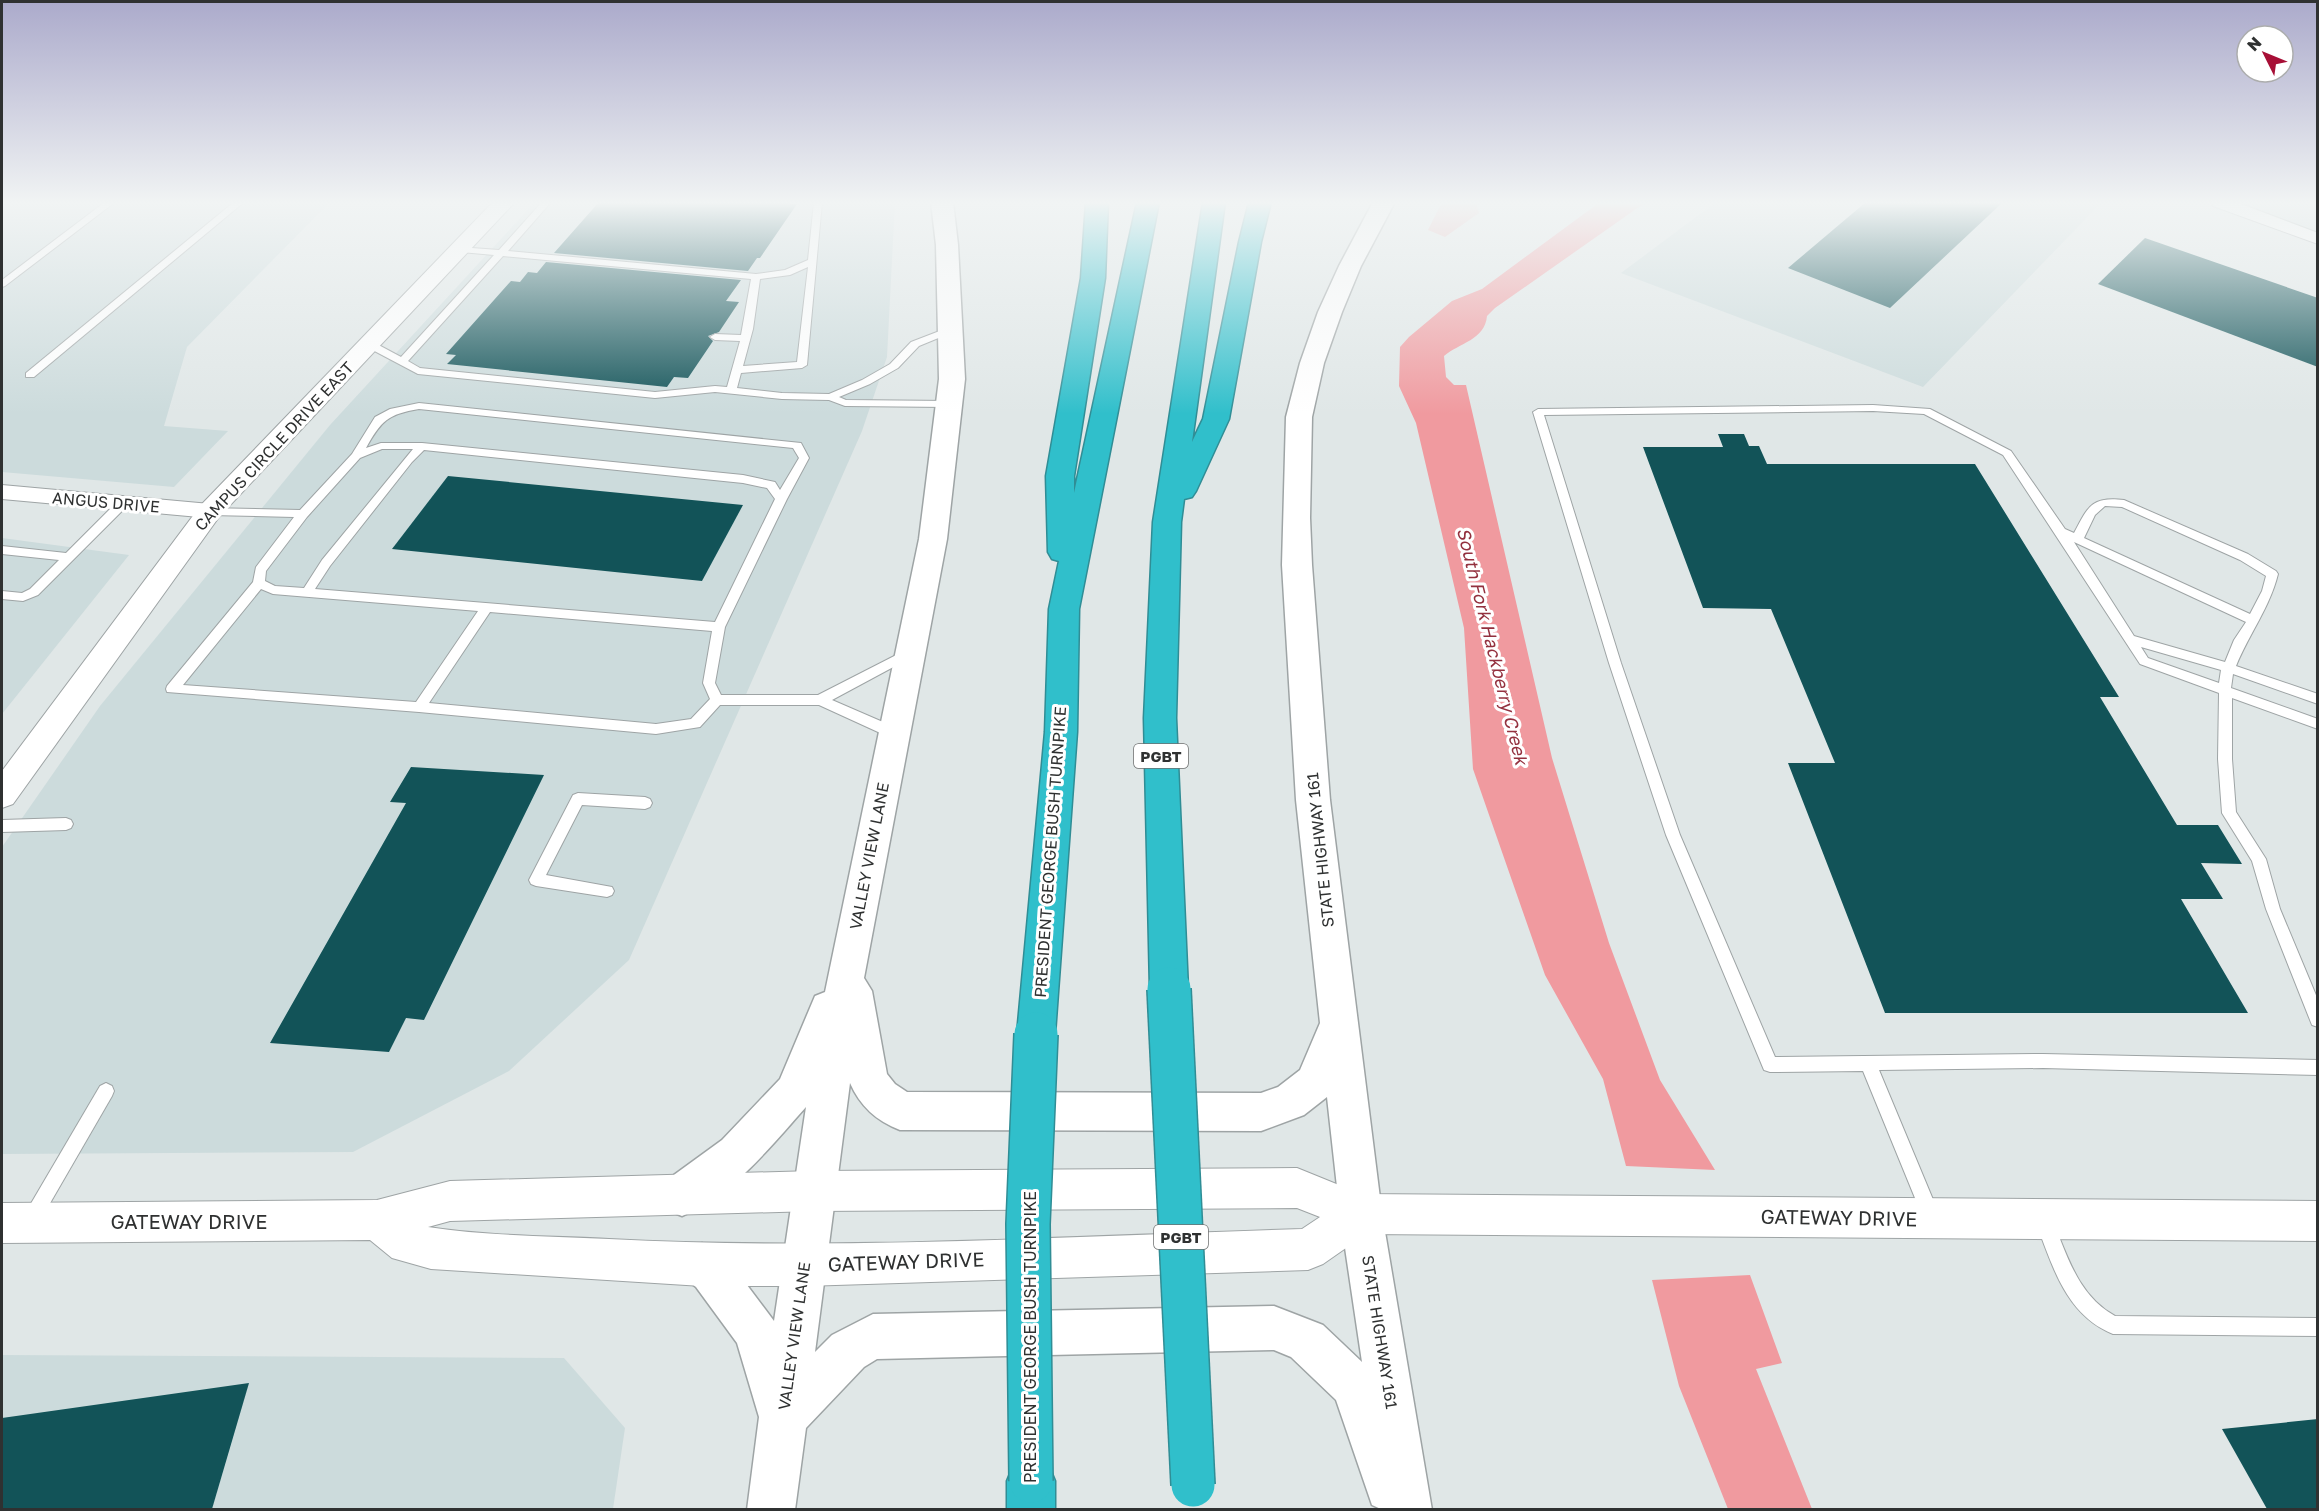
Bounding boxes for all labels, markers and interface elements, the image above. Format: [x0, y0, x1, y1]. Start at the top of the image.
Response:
north arrow [2235, 24, 2295, 84]
text: N [2243, 32, 2265, 55]
street label: CAMPUS CIRCLE DRIVE EAST [190, 357, 358, 535]
street label: ANGUS DRIVE [51, 487, 161, 517]
water label: South Fork Hackberry Creek [1453, 525, 1534, 769]
street label: PRESIDENT GEORGE BUSH TURNPIKE [1030, 706, 1070, 998]
road number: PGBT [1134, 744, 1188, 768]
street label: STATE HIGHWAY 161 [1302, 771, 1338, 928]
street label: VALLEY VIEW LANE [845, 781, 893, 931]
street label: PRESIDENT GEORGE BUSH TURNPIKE [1020, 1191, 1040, 1483]
street label: GATEWAY DRIVE [1760, 1204, 1918, 1230]
street label: GATEWAY DRIVE [111, 1209, 267, 1233]
road number: PGBT [1154, 1225, 1208, 1249]
street label: GATEWAY DRIVE [827, 1246, 985, 1276]
street label: STATE HIGHWAY 161 [1358, 1254, 1402, 1411]
street label: VALLEY VIEW LANE [774, 1261, 814, 1411]

